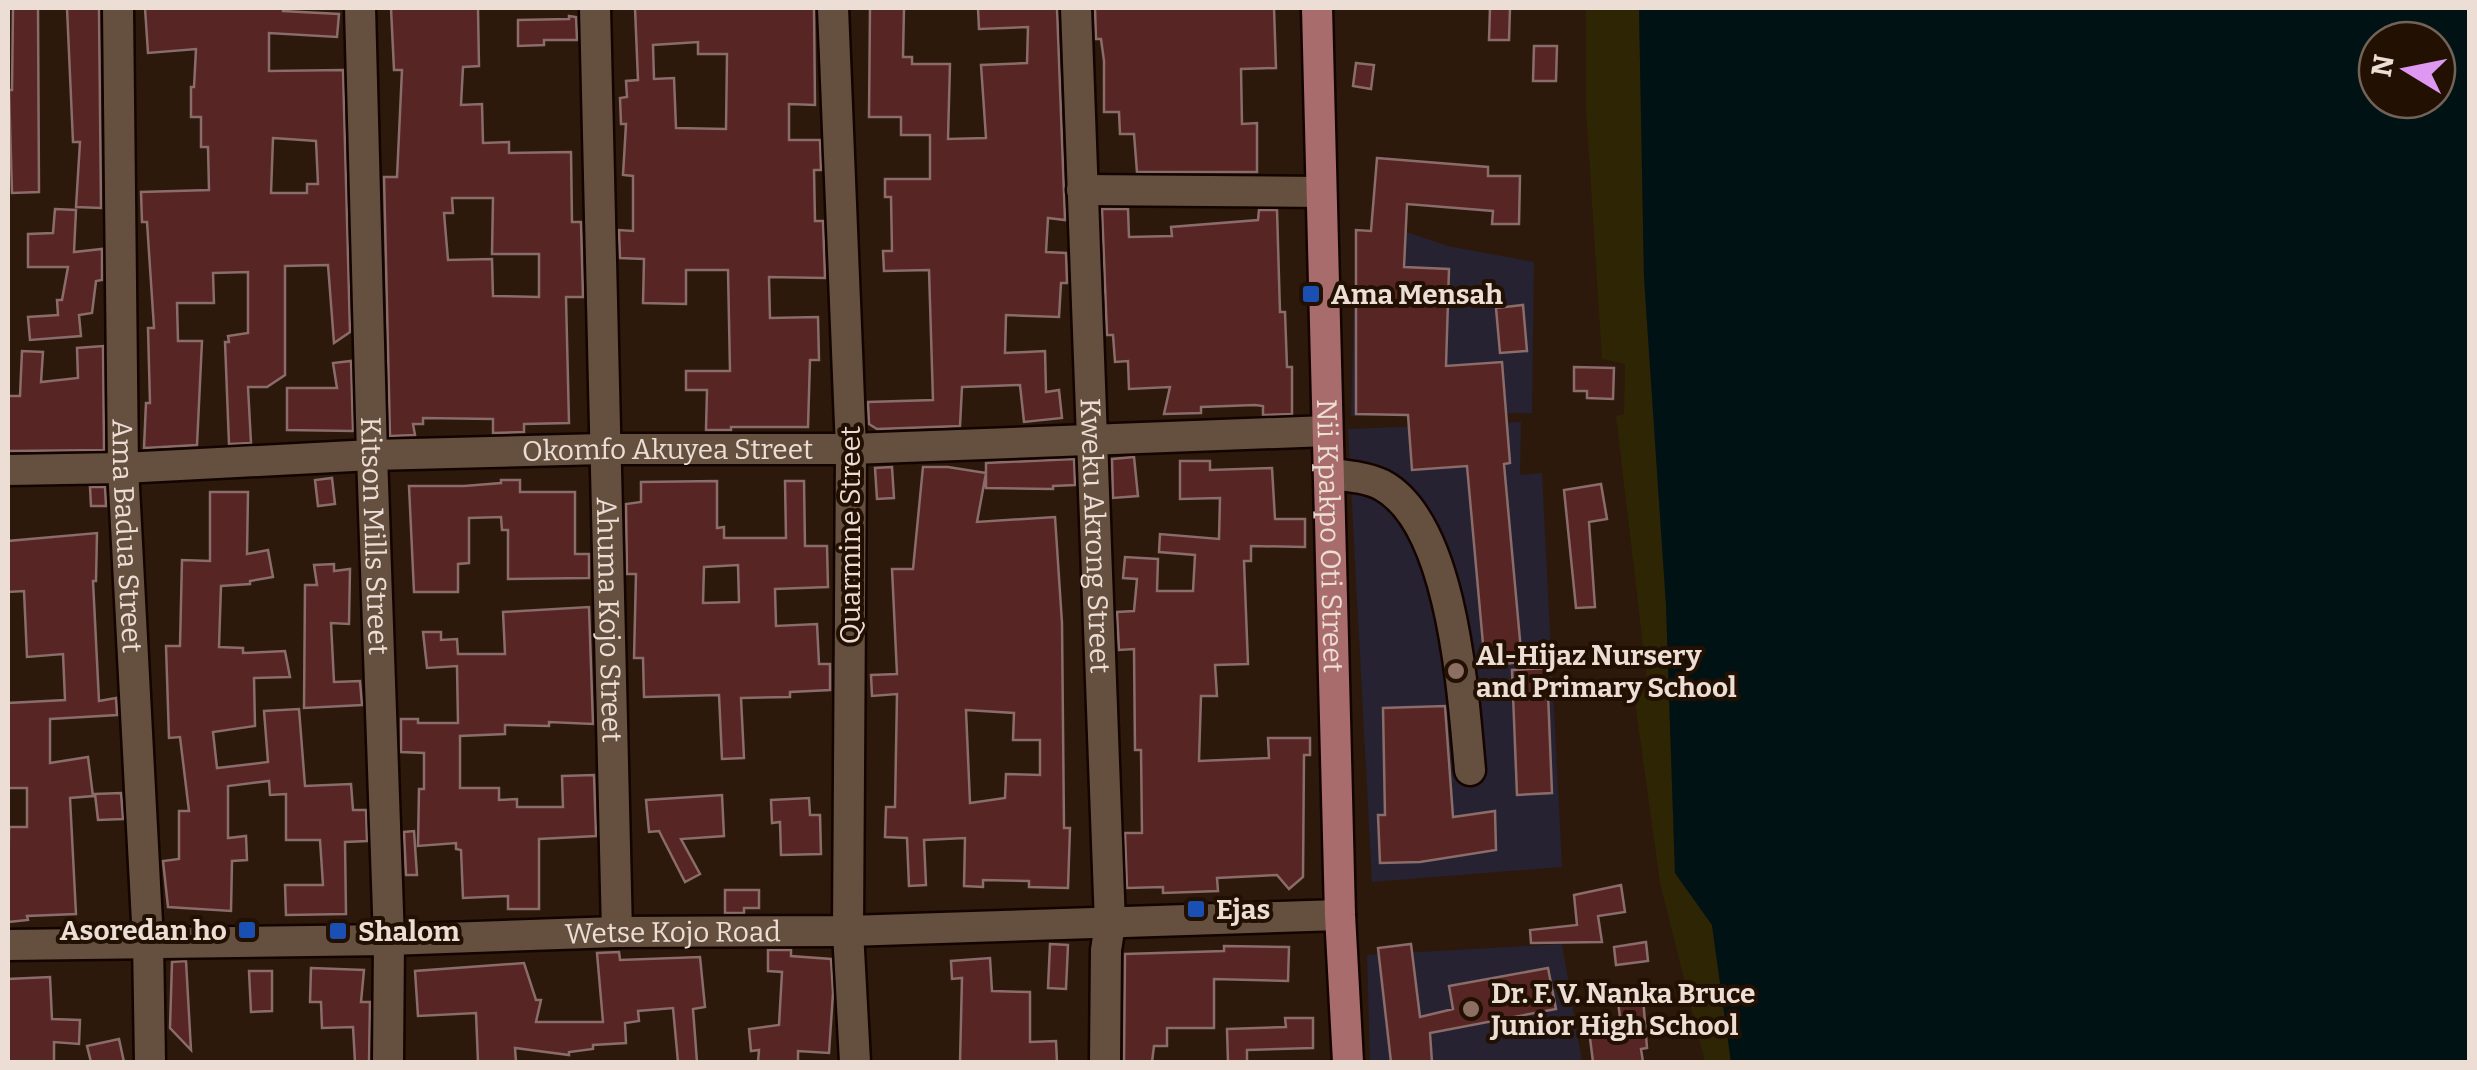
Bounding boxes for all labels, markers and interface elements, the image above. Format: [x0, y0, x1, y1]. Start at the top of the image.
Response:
north arrow [2357, 20, 2457, 120]
text: N [2365, 52, 2401, 79]
place label: Ama Mensah [1331, 278, 1503, 311]
marker: Ama Mensah [1300, 283, 1322, 305]
street label: Kweku Akrong Street [1074, 397, 1117, 674]
street label: Nii Kpakpo Oti Street [1310, 399, 1350, 673]
street label: Kitson Mills Street [354, 416, 395, 655]
street label: Ama Badua Street [106, 419, 149, 653]
street label: Quarmine Street [834, 426, 867, 644]
street label: Okomfo Akuyea Street [522, 433, 813, 468]
street label: Ahuma Kojo Street [590, 497, 629, 743]
place label: Al-Hijaz Nursery and Primary School [1476, 639, 1737, 704]
marker: Al-Hijaz Nursery and Primary School [1445, 660, 1467, 682]
place label: Ejas [1216, 893, 1270, 926]
marker: Ejas [1185, 898, 1207, 920]
place label: Asoredan ho [60, 914, 227, 947]
place label: Shalom [358, 915, 460, 948]
street label: Wetse Kojo Road [564, 915, 781, 950]
marker: Asoredan ho [236, 919, 258, 941]
marker: Shalom [327, 920, 349, 942]
place label: Dr. F. V. Nanka Bruce Junior High School [1489, 977, 1755, 1042]
marker: Dr. F. V. Nanka Bruce Junior High School [1460, 998, 1482, 1020]

